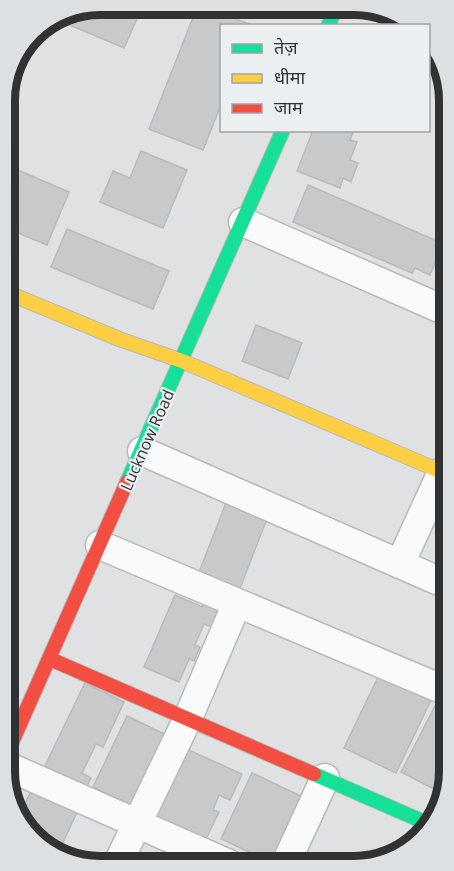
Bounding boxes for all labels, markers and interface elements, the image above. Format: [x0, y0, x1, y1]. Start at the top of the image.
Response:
legend [220, 24, 430, 132]
text: तेज़ [274, 35, 298, 59]
text: धीमा [274, 65, 305, 89]
text: जाम [274, 95, 304, 119]
street label: Lucknow Road [115, 386, 179, 494]

